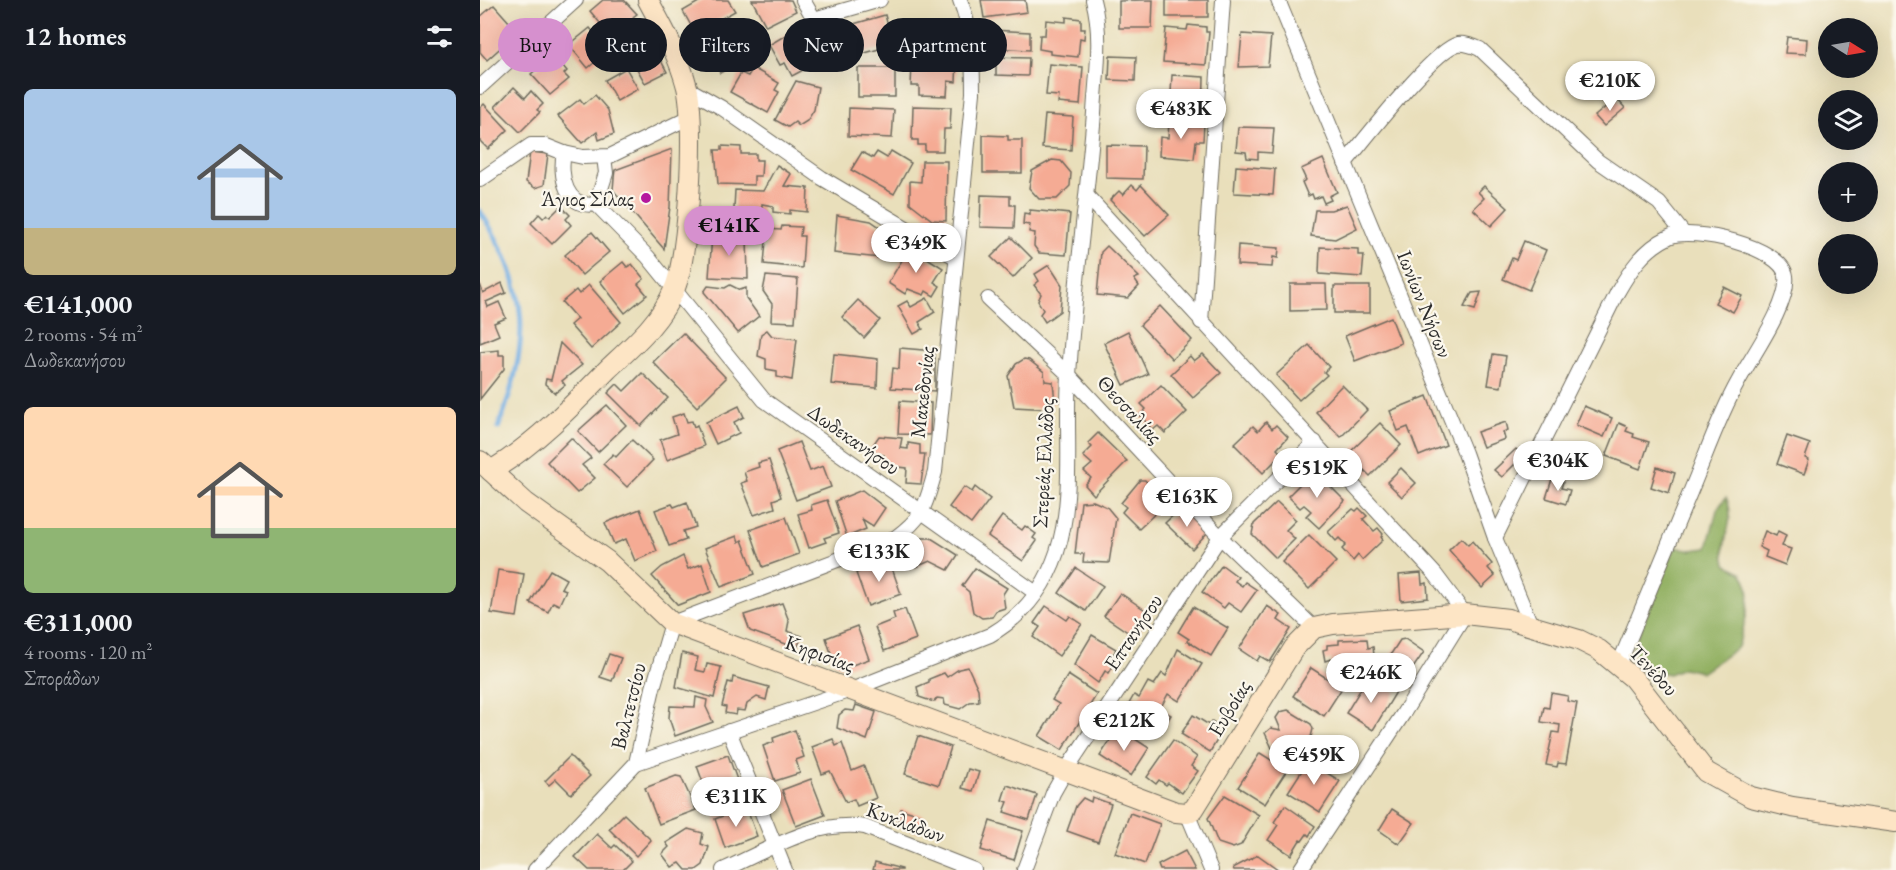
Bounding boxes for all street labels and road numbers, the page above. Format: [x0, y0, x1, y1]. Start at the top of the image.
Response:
street label: Ιωνίων Νήσων [1391, 246, 1459, 362]
street label: Μακεδονίας [904, 344, 940, 440]
street label: Θεσσαλίας [1091, 369, 1169, 449]
street label: Δωδεκανήσου [803, 397, 905, 481]
street label: Στερεάς Ελλάδος [1026, 397, 1060, 529]
street label: Επτανήσου [1098, 589, 1168, 675]
street label: Κηφισίας [782, 628, 858, 678]
street label: Τενέδου [1623, 638, 1685, 702]
street label: Βαλτετσίου [604, 660, 652, 752]
street label: Ευβοίας [1202, 675, 1256, 741]
street label: Κυκλάδων [863, 795, 949, 849]

